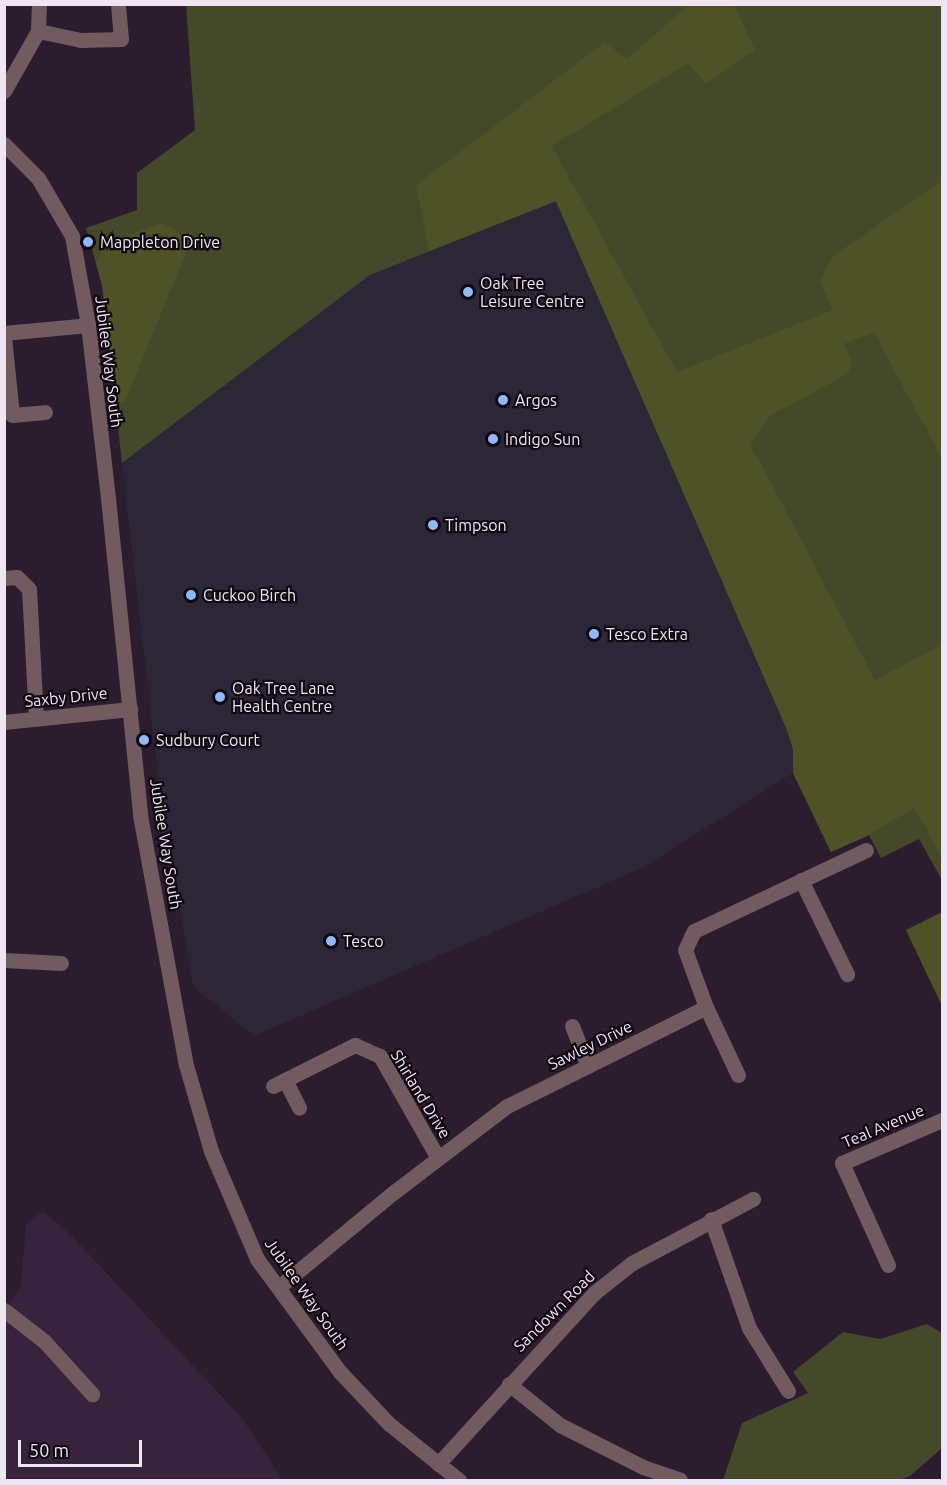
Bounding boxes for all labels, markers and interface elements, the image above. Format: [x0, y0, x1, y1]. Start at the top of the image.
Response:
place label: Mappleton Drive [100, 232, 220, 252]
marker: Mappleton Drive [81, 235, 95, 249]
place label: Oak Tree Leisure Centre [480, 273, 584, 311]
marker: Oak Tree Leisure Centre [461, 285, 475, 299]
street label: Jubilee Way South [91, 295, 127, 429]
place label: Argos [515, 390, 557, 410]
marker: Argos [496, 393, 510, 407]
place label: Indigo Sun [505, 429, 580, 449]
marker: Indigo Sun [486, 432, 500, 446]
place label: Timpson [445, 515, 507, 535]
marker: Timpson [426, 518, 440, 532]
place label: Cuckoo Birch [203, 585, 296, 605]
marker: Cuckoo Birch [184, 588, 198, 602]
place label: Tesco Extra [606, 624, 688, 644]
marker: Tesco Extra [587, 627, 601, 641]
place label: Oak Tree Lane Health Centre [232, 678, 334, 716]
street label: Saxby Drive [24, 683, 108, 711]
marker: Oak Tree Lane Health Centre [213, 690, 227, 704]
place label: Sudbury Court [156, 730, 260, 750]
marker: Sudbury Court [137, 733, 151, 747]
street label: Jubilee Way South [146, 777, 186, 911]
place label: Tesco [343, 931, 384, 951]
marker: Tesco [324, 934, 338, 948]
street label: Sawley Drive [545, 1016, 635, 1074]
street label: Shirland Drive [387, 1046, 455, 1142]
street label: Teal Avenue [839, 1100, 927, 1152]
street label: Jubilee Way South [261, 1234, 353, 1354]
street label: Sandown Road [510, 1267, 598, 1355]
scale bar [21, 1428, 146, 1466]
text: 50 m [29, 1440, 69, 1460]

